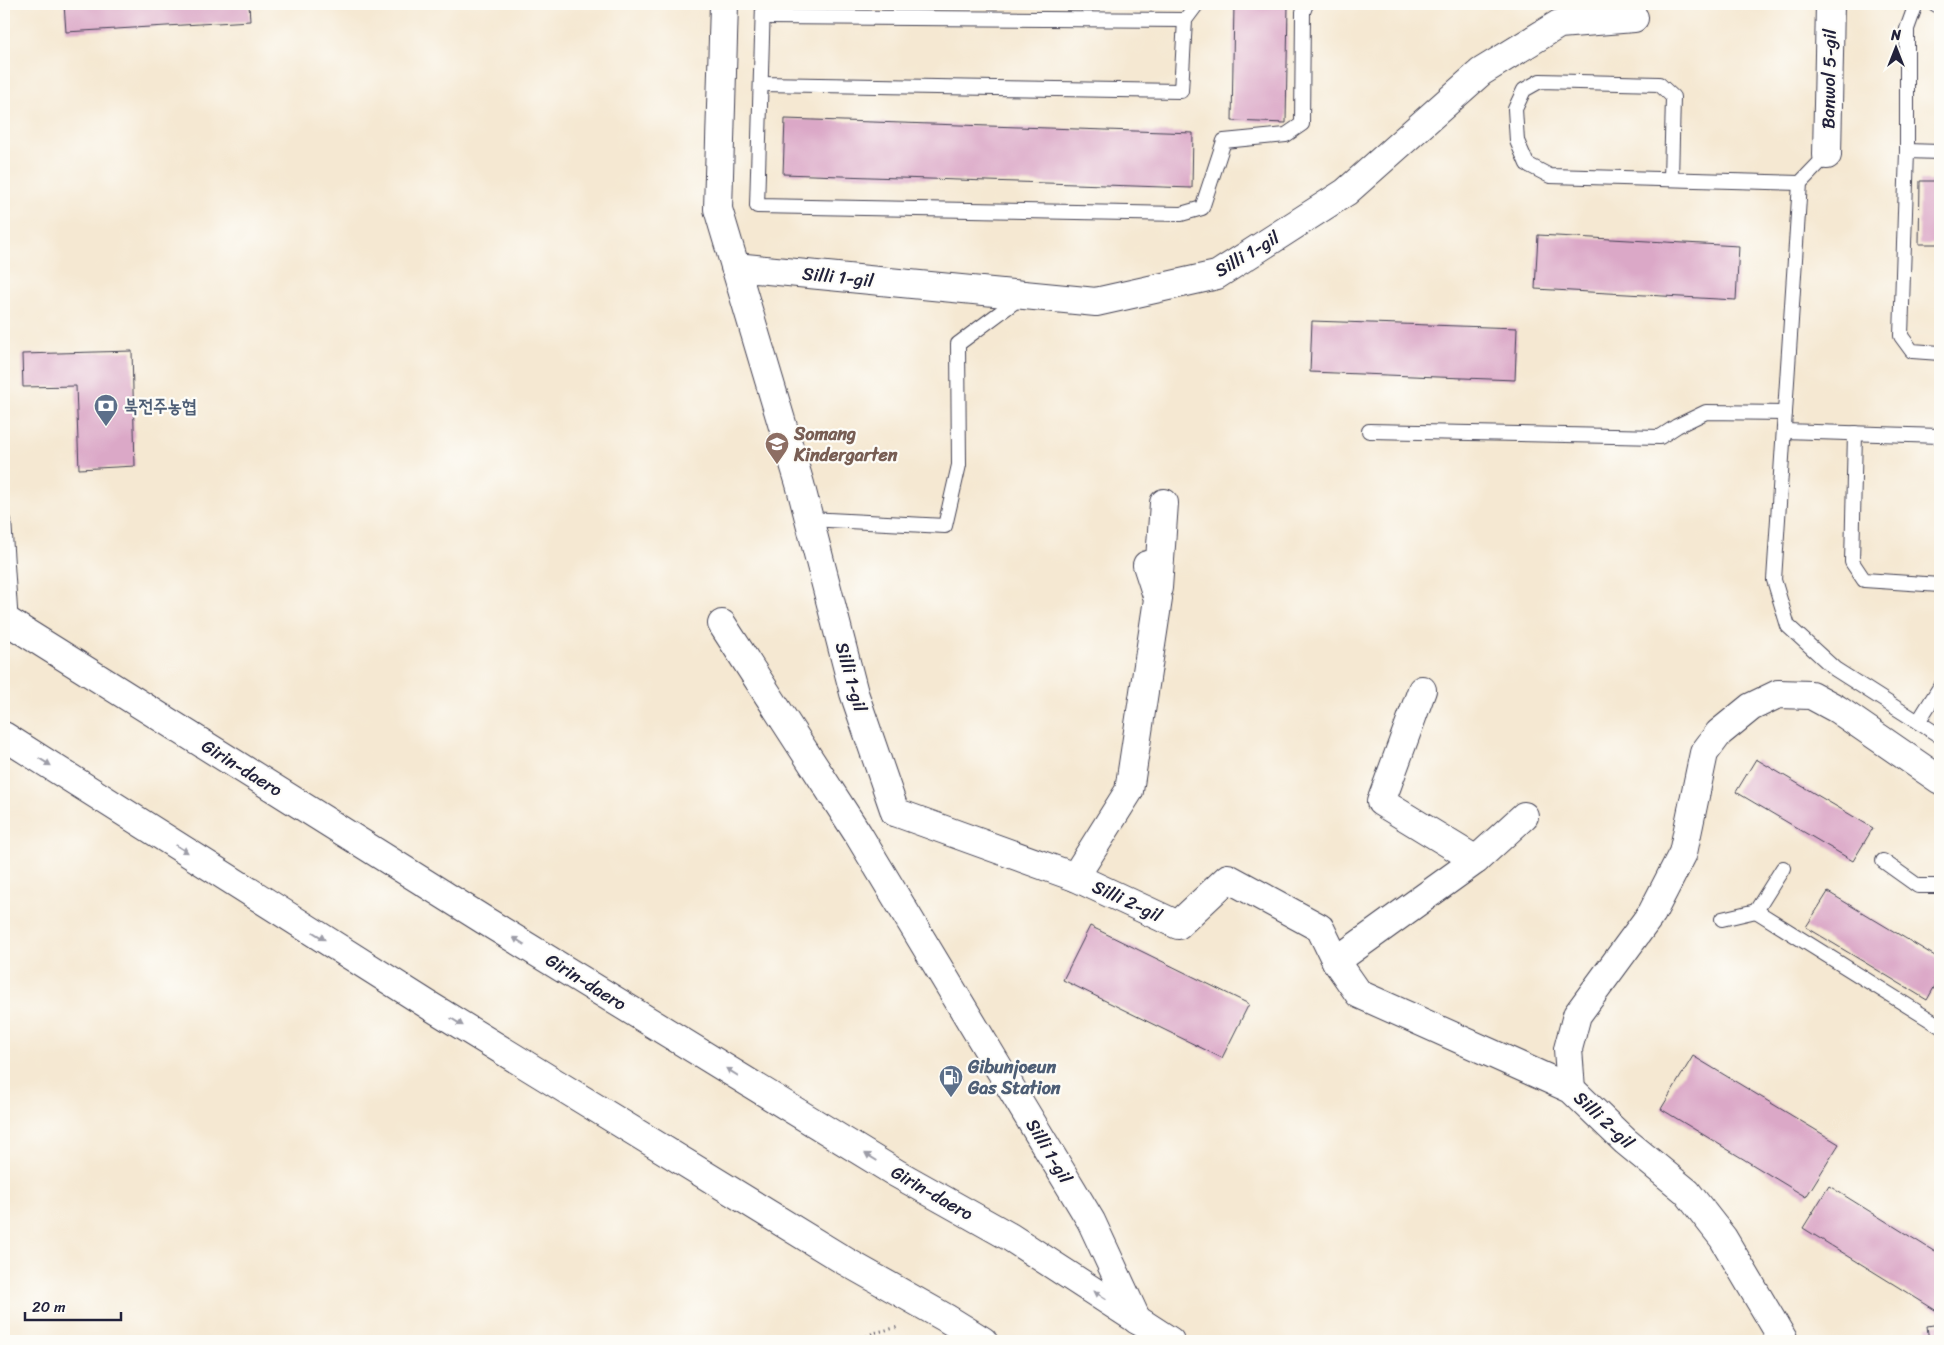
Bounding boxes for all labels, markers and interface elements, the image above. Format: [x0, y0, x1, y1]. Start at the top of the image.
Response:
north arrow [1872, 22, 1922, 72]
text: N [1890, 23, 1901, 48]
street label: Banwol 5-gil [1812, 28, 1846, 129]
street label: Silli 1-gil [1208, 221, 1287, 286]
street label: Silli 1-gil [801, 257, 876, 297]
place label: 북전주농협 [124, 390, 196, 422]
bank icon: 북전주농협 [93, 393, 119, 427]
place label: Somang Kindergarten [793, 418, 898, 471]
school or university icon: Somang Kindergarten [764, 431, 790, 465]
street label: Silli 1-gil [826, 638, 876, 717]
street label: Girin-daero [195, 730, 289, 806]
one-way arrow [38, 757, 52, 766]
one-way arrow [176, 844, 189, 853]
street label: Silli 2-gil [1087, 871, 1168, 932]
one-way arrow [313, 931, 326, 940]
one-way arrow [513, 937, 526, 946]
street label: Girin-daero [539, 944, 633, 1020]
one-way arrow [450, 1018, 463, 1027]
place label: Gibunjoeun Gas Station [967, 1051, 1061, 1104]
fuel station icon: Gibunjoeun Gas Station [938, 1064, 964, 1098]
one-way arrow [726, 1068, 739, 1077]
street label: Silli 2-gil [1566, 1083, 1643, 1158]
street label: Silli 1-gil [1017, 1112, 1082, 1191]
one-way arrow [864, 1153, 877, 1162]
street label: Girin-daero [885, 1156, 979, 1230]
scale bar [25, 1290, 121, 1322]
one-way arrow [1093, 1291, 1106, 1300]
text: 20 m [32, 1294, 66, 1320]

